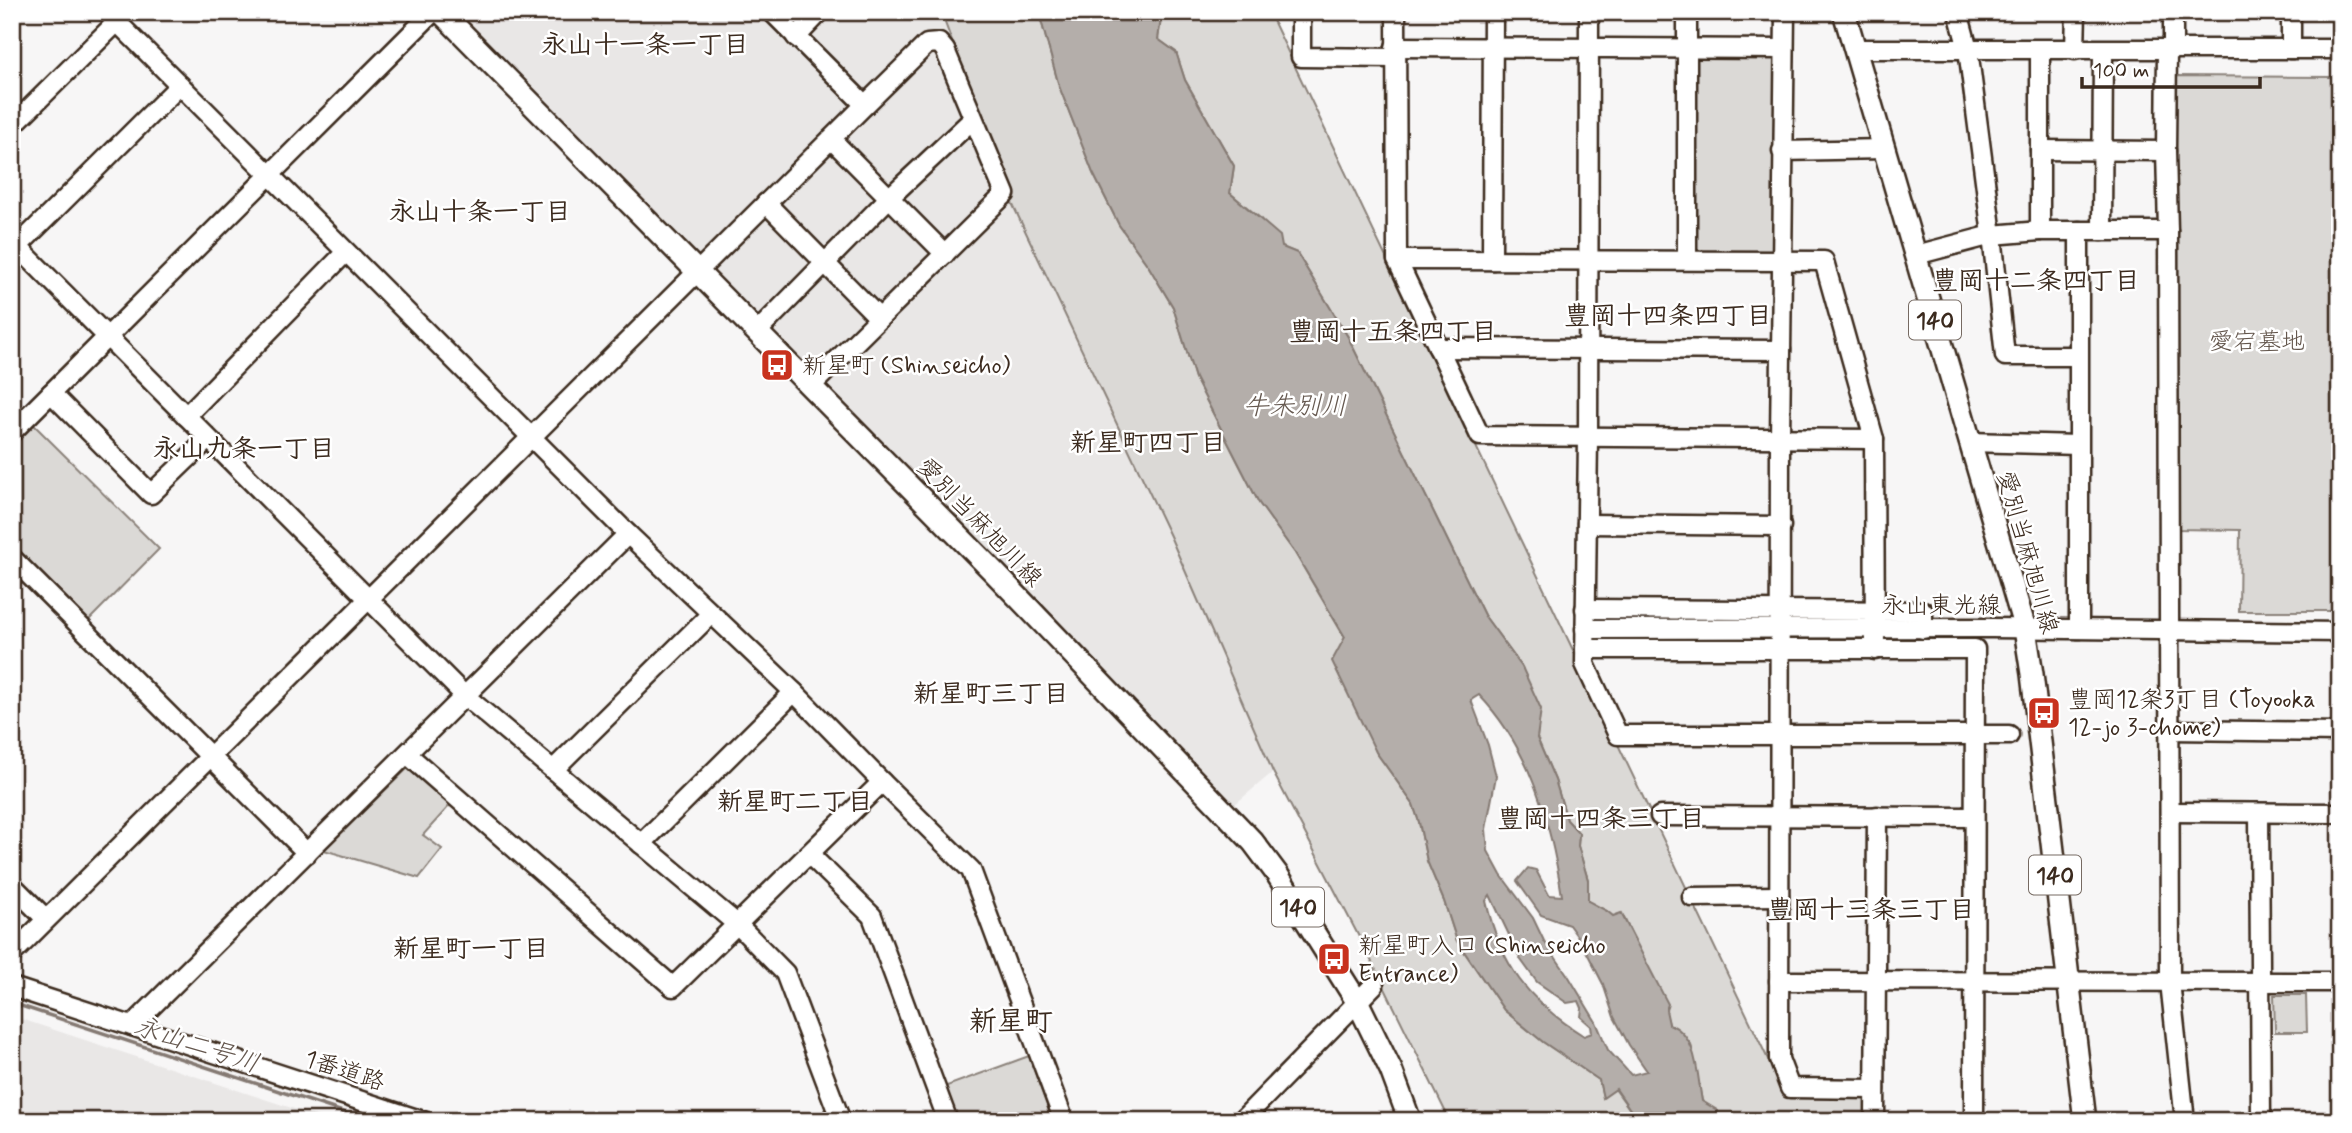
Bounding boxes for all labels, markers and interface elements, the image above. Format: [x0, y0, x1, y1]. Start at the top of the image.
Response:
district label: 永山十一条一丁目 [541, 29, 749, 63]
scale bar [2082, 46, 2261, 90]
text: 100 m [2093, 57, 2149, 85]
district label: 永山十条一丁目 [389, 196, 571, 230]
district label: 豊岡十二条四丁目 [1932, 265, 2140, 299]
district label: 豊岡十四条四丁目 [1564, 300, 1772, 334]
road number: 140 [1909, 300, 1961, 340]
district label: 豊岡十五条四丁目 [1289, 316, 1497, 350]
park label: 愛宕墓地 [2209, 327, 2305, 358]
bus stop icon: 新星町 (Shinseicho) [758, 346, 796, 384]
place label: 新星町 (Shinseicho) [802, 351, 1011, 382]
water label: 牛朱別川 [1243, 390, 1347, 424]
district label: 新星町四丁目 [1070, 427, 1226, 461]
district label: 永山九条一丁目 [153, 433, 335, 467]
street label: 愛別当麻旭川線 [909, 452, 1048, 594]
street label: 愛別当麻旭川線 [1989, 467, 2065, 637]
street label: 永山東光線 [1881, 591, 2001, 622]
district label: 新星町三丁目 [913, 678, 1069, 712]
place label: 豊岡12条3丁目 (Toyooka 12-jo 3-chome) [2068, 685, 2316, 744]
bus stop icon: 豊岡12条3丁目 (Toyooka 12-jo 3-chome) [2025, 694, 2063, 732]
district label: 新星町二丁目 [717, 786, 873, 820]
district label: 豊岡十四条三丁目 [1497, 803, 1705, 837]
road number: 140 [2029, 856, 2081, 894]
road number: 140 [1272, 888, 1324, 926]
district label: 豊岡十三条三丁目 [1767, 894, 1975, 928]
place label: 新星町入口 (Shinseicho Entrance) [1358, 931, 1606, 990]
district label: 新星町一丁目 [393, 933, 549, 967]
bus stop icon: 新星町入口 (Shinseicho Entrance) [1315, 940, 1353, 978]
district label: 新星町 [969, 1004, 1053, 1041]
water label: 永山二号川 [129, 1010, 263, 1082]
street label: 1番道路 [300, 1044, 389, 1099]

